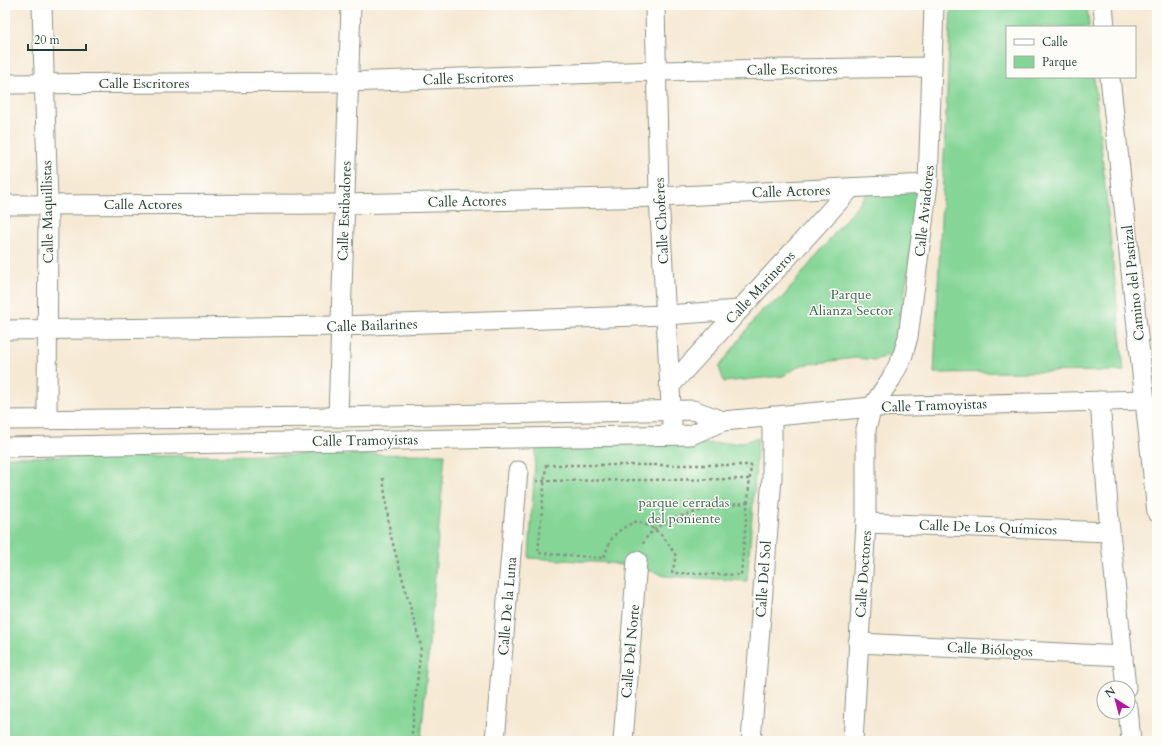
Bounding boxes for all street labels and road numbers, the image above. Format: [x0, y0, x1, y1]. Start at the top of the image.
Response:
street label: Calle Escritores [746, 59, 838, 80]
street label: Calle Escritores [422, 67, 514, 90]
street label: Calle Escritores [99, 74, 190, 93]
street label: Calle Maquillistas [37, 160, 58, 264]
street label: Calle Estibadores [333, 160, 356, 262]
street label: Calle Aviadores [910, 164, 939, 258]
street label: Calle Choferes [650, 177, 673, 265]
street label: Calle Actores [751, 181, 831, 202]
street label: Calle Actores [428, 191, 507, 212]
street label: Calle Actores [104, 195, 183, 214]
street label: Camino del Pastizal [1118, 224, 1149, 342]
street label: Calle Marineros [721, 246, 800, 328]
street label: Calle Bailarines [326, 314, 418, 337]
street label: Calle Tramoyistas [881, 394, 988, 417]
street label: Calle Tramoyistas [312, 430, 418, 451]
street label: Calle De Los Químicos [919, 516, 1058, 539]
street label: Calle Doctores [851, 529, 876, 618]
street label: Calle Del Sol [751, 539, 776, 618]
street label: Calle De la Luna [494, 556, 521, 656]
street label: Calle Del Norte [617, 603, 644, 699]
street label: Calle Biólogos [946, 638, 1034, 661]

